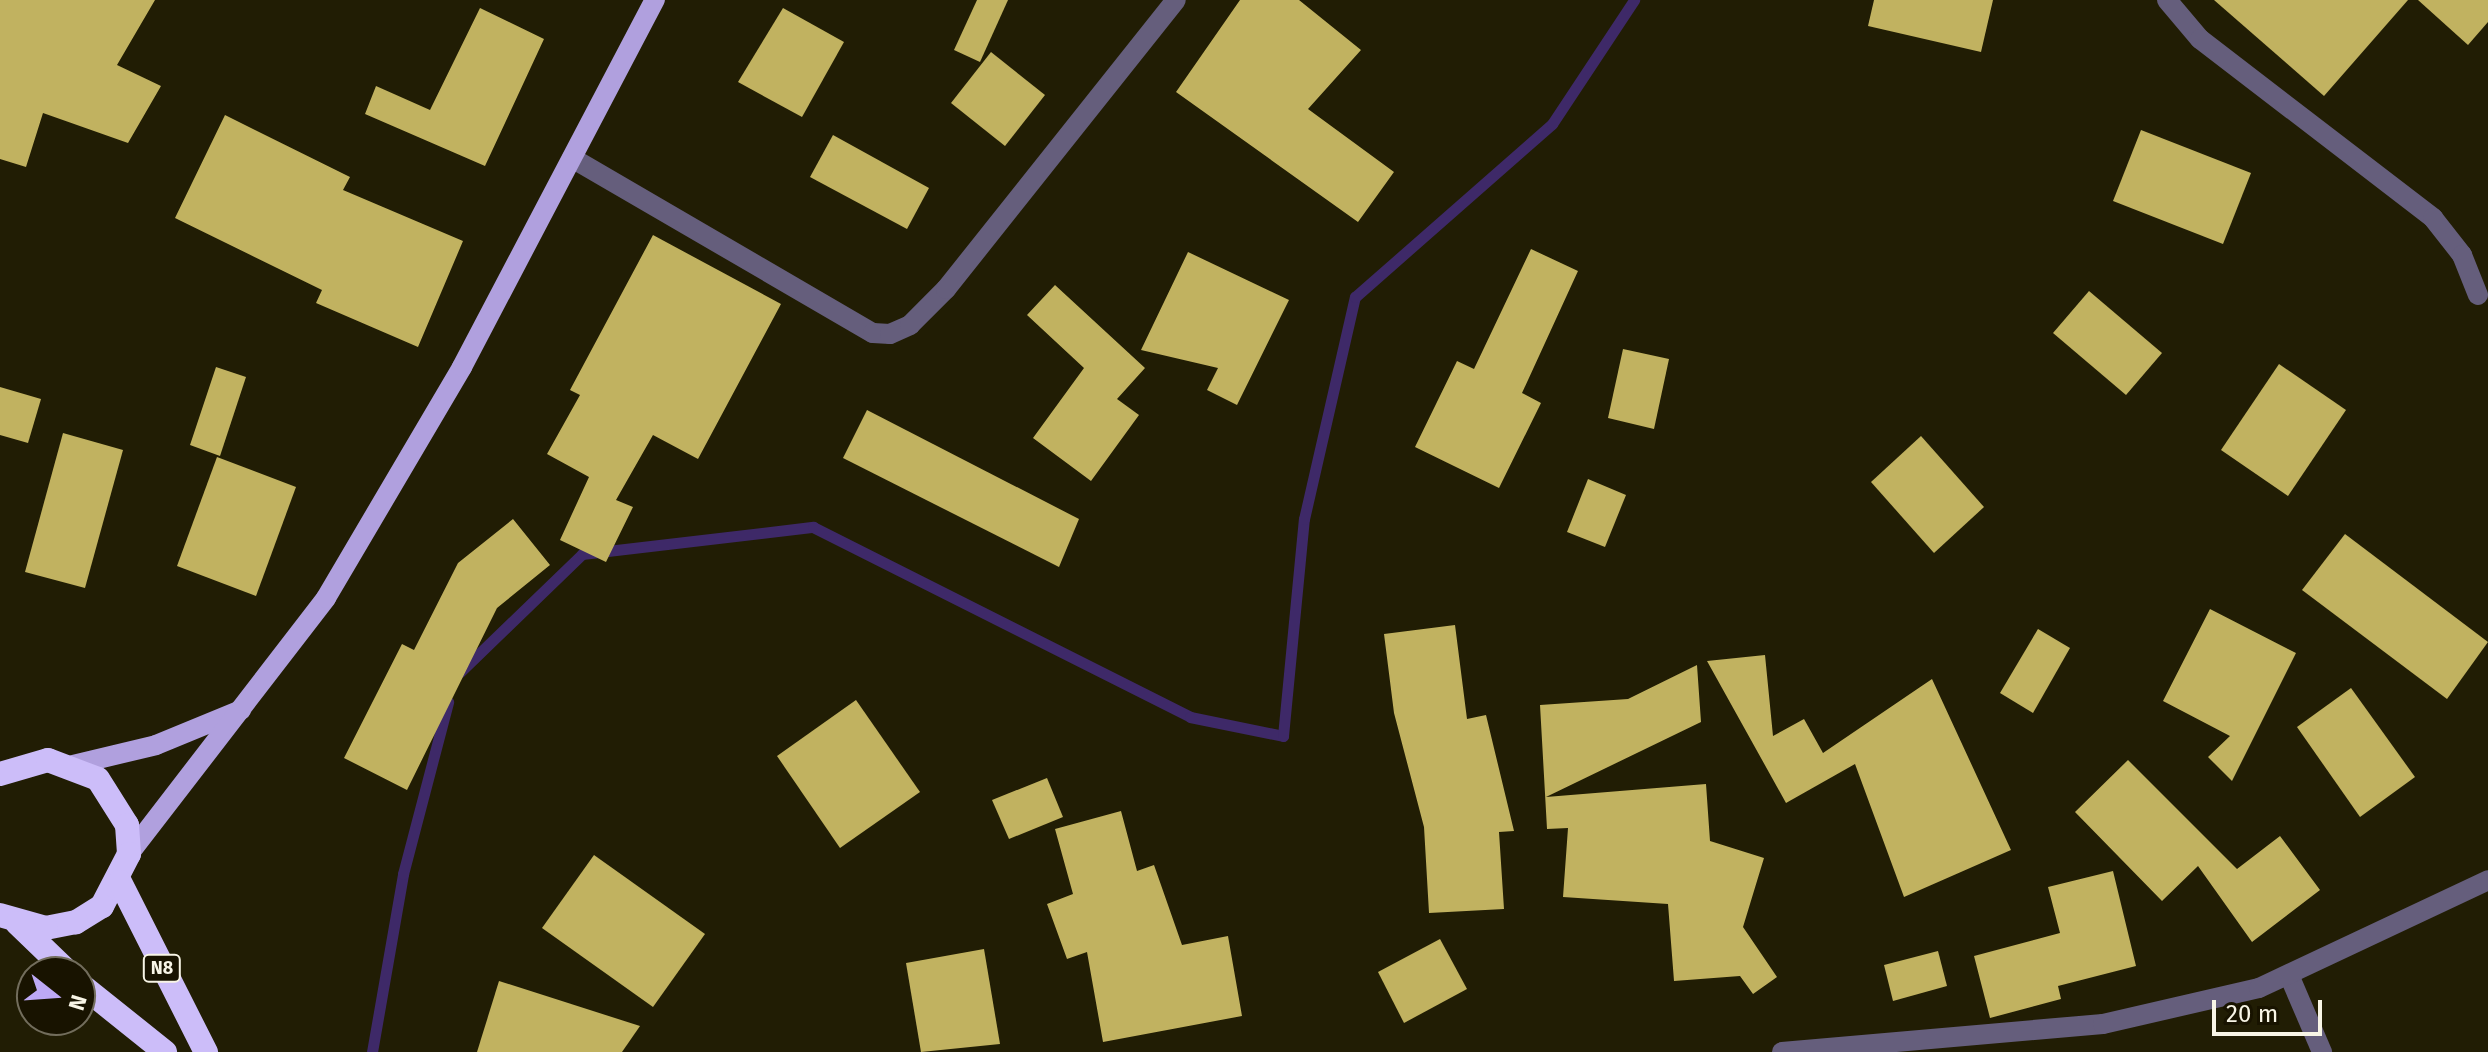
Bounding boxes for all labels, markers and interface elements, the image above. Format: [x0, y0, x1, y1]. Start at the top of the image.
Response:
road number: N8 [142, 954, 182, 982]
north arrow [16, 956, 96, 1036]
scale bar [2216, 984, 2326, 1034]
text: N [62, 992, 93, 1014]
text: 20 m [2226, 1000, 2278, 1028]

